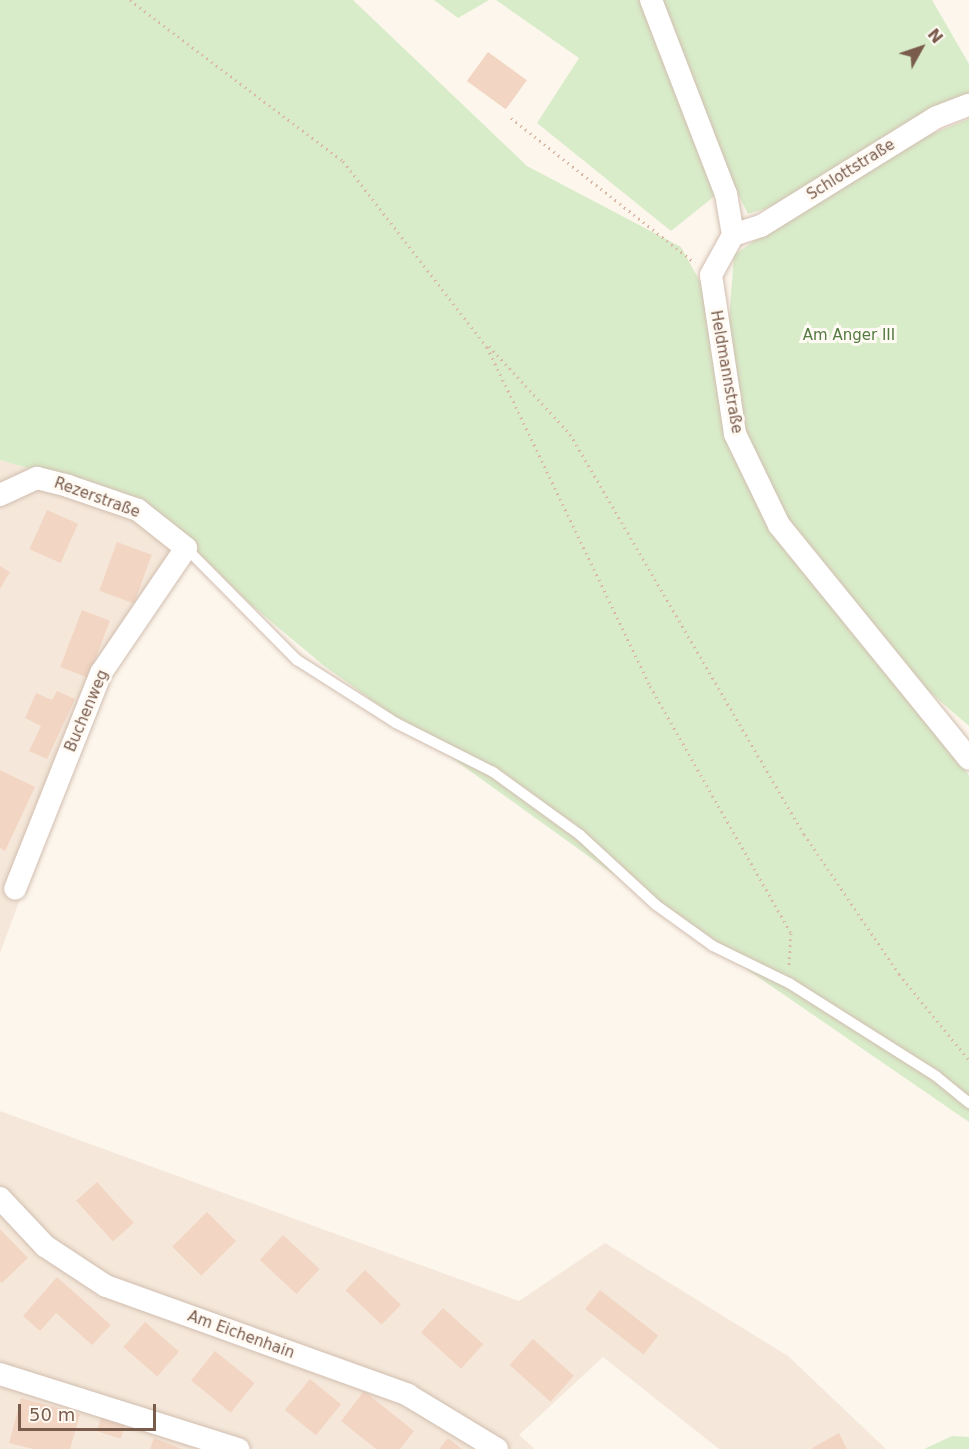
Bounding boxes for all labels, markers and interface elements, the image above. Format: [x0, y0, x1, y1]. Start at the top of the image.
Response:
north arrow [891, 18, 951, 78]
text: N [924, 25, 947, 47]
street label: Schlottstraße [804, 136, 898, 204]
street label: Heldmannstraße [706, 309, 746, 435]
park label: Am Anger III [803, 327, 895, 345]
street label: Rezerstraße [52, 474, 142, 522]
street label: Buchenweg [62, 667, 112, 755]
street label: Am Eichenhain [185, 1307, 297, 1363]
scale bar [21, 1392, 159, 1430]
text: 50 m [29, 1404, 75, 1425]

